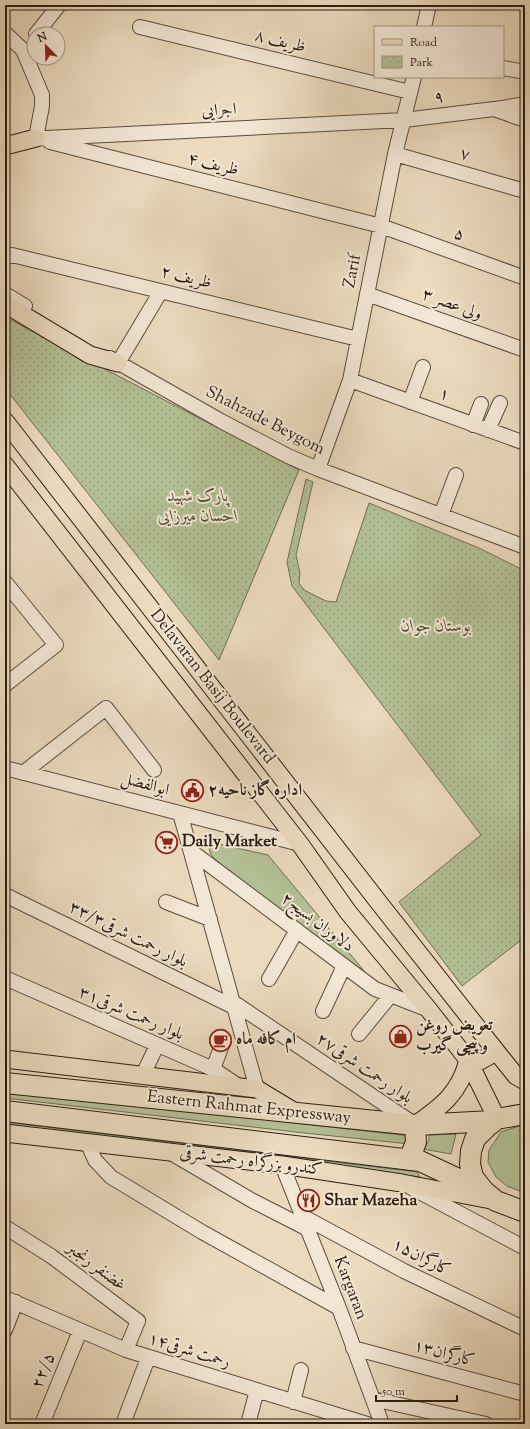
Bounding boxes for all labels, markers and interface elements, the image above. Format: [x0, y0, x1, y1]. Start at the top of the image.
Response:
street label: ظریف ۸ [252, 24, 308, 60]
north arrow [26, 26, 66, 66]
legend [374, 26, 504, 78]
text: N [34, 29, 50, 47]
text: Road [410, 34, 437, 52]
text: Park [410, 54, 433, 72]
street label: ۹ [433, 86, 445, 110]
street label: اجرایی [201, 98, 237, 124]
street label: ۷ [457, 142, 473, 168]
street label: ظریف ۴ [185, 147, 241, 183]
street label: ۵ [450, 222, 468, 248]
street label: Zarif [338, 251, 368, 290]
street label: ظریف ۲ [158, 260, 214, 296]
street label: ولی عصر ۳ [419, 283, 485, 327]
street label: Shahzade Beygom [201, 381, 329, 461]
street label: ۱ [435, 382, 453, 408]
park label: پارک شهید احسان میرزایی [158, 485, 238, 529]
street label: Delavaran Basij Boulevard [144, 604, 280, 770]
park label: بوستان جوان [401, 615, 472, 639]
street label: ابوالفضل [118, 767, 172, 803]
public building icon: اداره گاز ناحیه۲ [179, 778, 205, 804]
place label: اداره گاز ناحیه۲ [208, 779, 302, 803]
supermarket icon: Daily Market [153, 829, 179, 855]
place label: Daily Market [182, 830, 277, 854]
street label: دلاوران بسیج۲ [274, 887, 359, 960]
street label: بلوار رحمت شرقی۳۳/۳ [65, 896, 191, 974]
street label: بلوار رحمت شرقی۳۱ [75, 981, 187, 1047]
place label: تعویض روغن و پیچی گیرب [416, 1014, 493, 1058]
shop icon: تعویض روغن و پیچی گیرب [387, 1023, 413, 1049]
cafe icon: ام کافه ماه [208, 1027, 234, 1053]
place label: ام کافه ماه [236, 1028, 296, 1053]
street label: بلوار رحمت شرقی۲۷ [311, 1028, 417, 1110]
street label: Eastern Rahmat Expressway [146, 1085, 353, 1131]
street label: کندرو بزرگراه رحمت شرقی [178, 1140, 324, 1183]
restaurant icon: Shar Mazeha [295, 1188, 321, 1214]
place label: Shar Mazeha [324, 1189, 417, 1213]
street label: ۱۵کارگران [388, 1232, 455, 1283]
street label: غضنفر رنجبر [60, 1235, 131, 1297]
street label: Kargaran [327, 1253, 373, 1323]
street label: ۱۴رحمت شرقی [145, 1327, 233, 1375]
street label: کارگران۱۳ [411, 1333, 478, 1374]
street label: ۲۲/۵ [26, 1349, 62, 1393]
scale bar [376, 1377, 457, 1403]
text: 50 m [381, 1383, 405, 1401]

